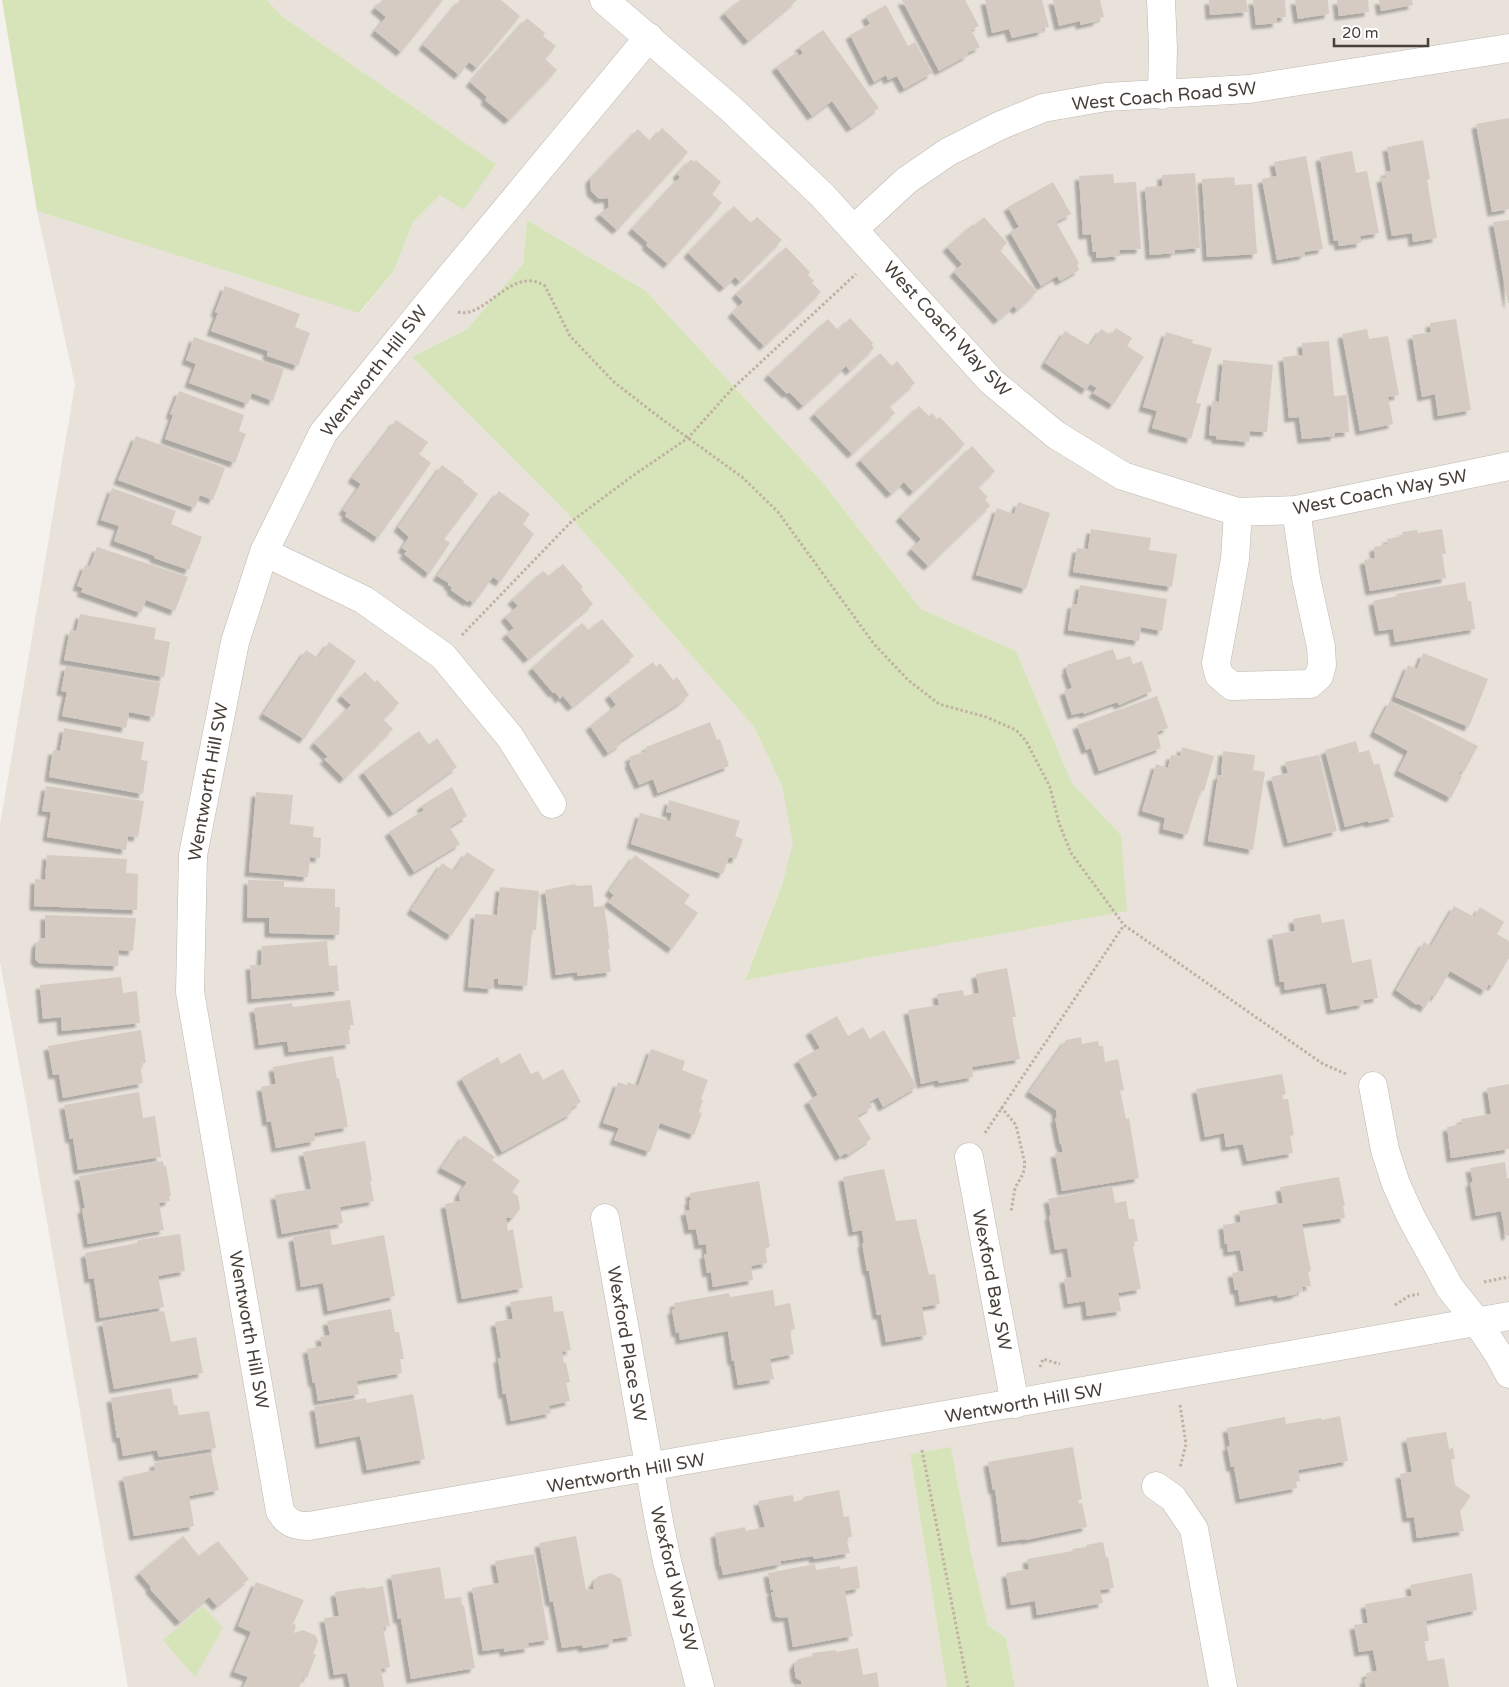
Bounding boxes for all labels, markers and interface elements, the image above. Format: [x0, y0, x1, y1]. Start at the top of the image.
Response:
scale bar [1334, 15, 1428, 47]
text: 20 m [1342, 24, 1379, 42]
street label: West Coach Road SW [1071, 77, 1257, 115]
street label: West Coach Way SW [879, 257, 1015, 401]
street label: Wentworth Hill SW [316, 301, 432, 441]
street label: West Coach Way SW [1291, 464, 1469, 520]
street label: Wentworth Hill SW [183, 701, 233, 863]
street label: Wexford Bay SW [968, 1207, 1016, 1353]
street label: Wentworth Hill SW [224, 1249, 274, 1411]
street label: Wexford Place SW [602, 1264, 652, 1424]
street label: Wentworth Hill SW [943, 1378, 1105, 1428]
street label: Wentworth Hill SW [545, 1448, 707, 1498]
street label: Wexford Way SW [645, 1504, 703, 1654]

